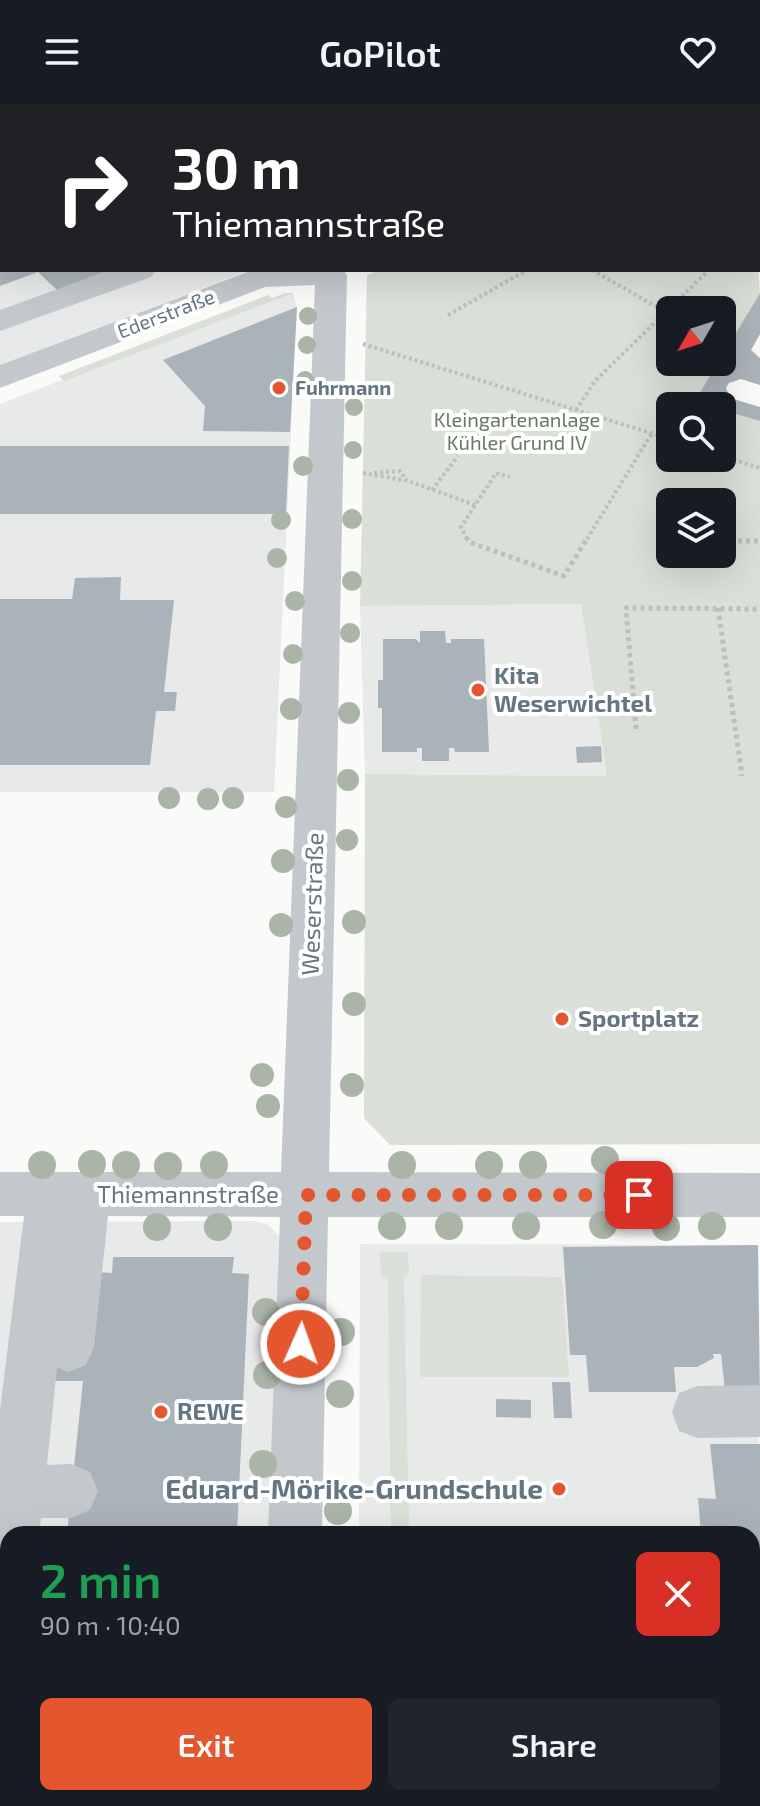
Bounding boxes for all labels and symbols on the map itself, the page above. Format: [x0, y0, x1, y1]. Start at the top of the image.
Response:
street label: Ederstraße [114, 284, 218, 343]
north arrow [656, 296, 736, 376]
place label: Fuhrmann [295, 375, 391, 399]
marker: Fuhrmann [270, 379, 288, 397]
park label: Kleingartenanlage Kühler Grund IV [434, 407, 600, 454]
place label: Kita Weserwichtel [494, 660, 652, 717]
marker: Kita Weserwichtel [469, 681, 487, 699]
street label: Weserstraße [295, 832, 328, 976]
place label: Sportplatz [578, 1003, 699, 1032]
marker: Sportplatz [553, 1010, 571, 1028]
pin [605, 1161, 673, 1229]
street label: Thiemannstraße [97, 1179, 279, 1208]
position arrow [259, 1302, 343, 1386]
place label: REWE [177, 1396, 244, 1425]
marker: REWE [152, 1403, 170, 1421]
place label: Eduard-Mörike-Grundschule [165, 1471, 543, 1505]
marker: Eduard-Mörike-Grundschule [550, 1480, 568, 1498]

